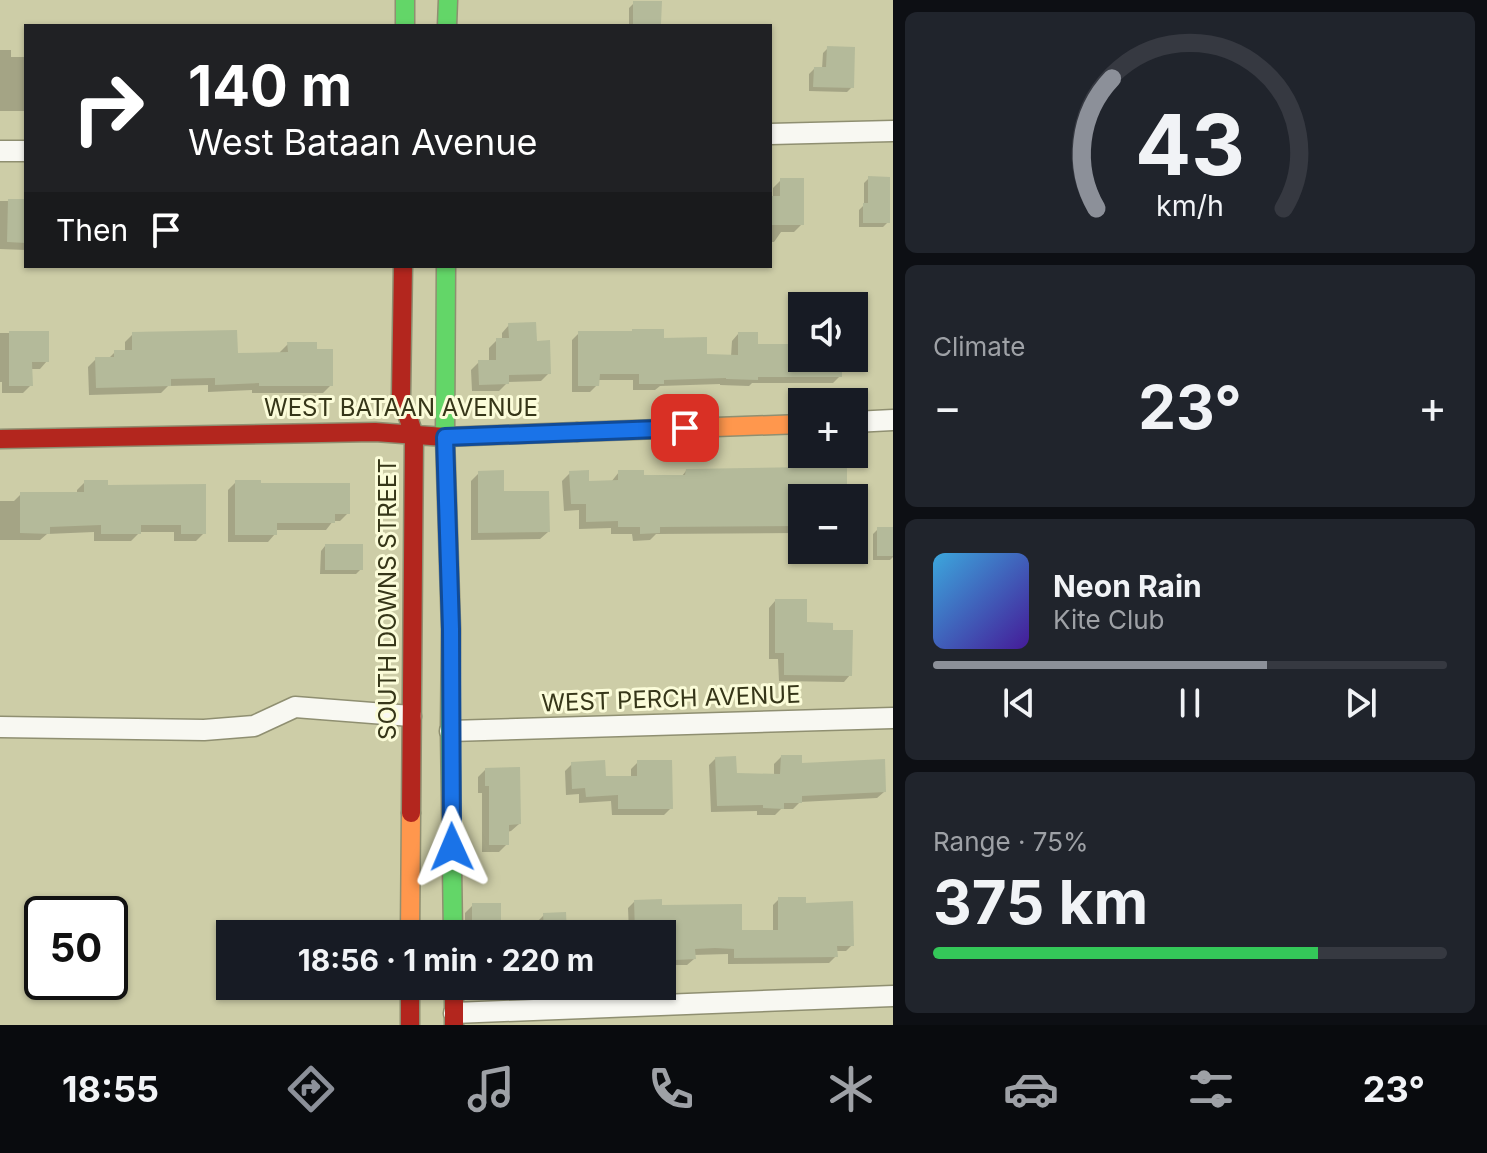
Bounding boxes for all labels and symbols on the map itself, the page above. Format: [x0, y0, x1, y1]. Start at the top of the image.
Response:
street label: WEST BATAAN AVENUE [264, 393, 538, 422]
pin [651, 394, 719, 462]
street label: SOUTH DOWNS STREET [373, 458, 402, 740]
street label: WEST PERCH AVENUE [541, 679, 801, 718]
position arrow [410, 805, 494, 889]
speed limit sign: 50 [24, 896, 128, 1000]

